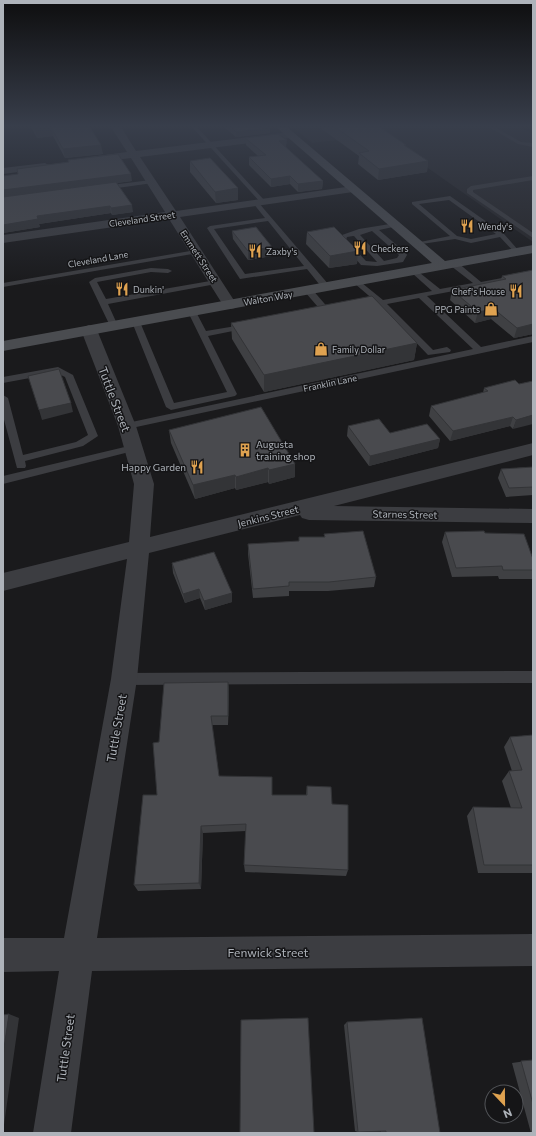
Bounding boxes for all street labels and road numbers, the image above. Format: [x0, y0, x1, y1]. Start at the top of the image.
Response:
street label: Cleveland Street [108, 209, 176, 229]
street label: Emmett Street [178, 228, 220, 285]
street label: Cleveland Lane [67, 248, 129, 270]
street label: Walton Way [243, 288, 294, 308]
street label: Tuttle Street [96, 364, 134, 434]
street label: Franklin Lane [302, 372, 358, 394]
street label: Jenkins Street [236, 503, 300, 529]
street label: Starnes Street [372, 507, 438, 521]
street label: Tuttle Street [103, 693, 129, 763]
street label: Fenwick Street [227, 945, 309, 959]
street label: Tuttle Street [53, 1013, 77, 1083]

